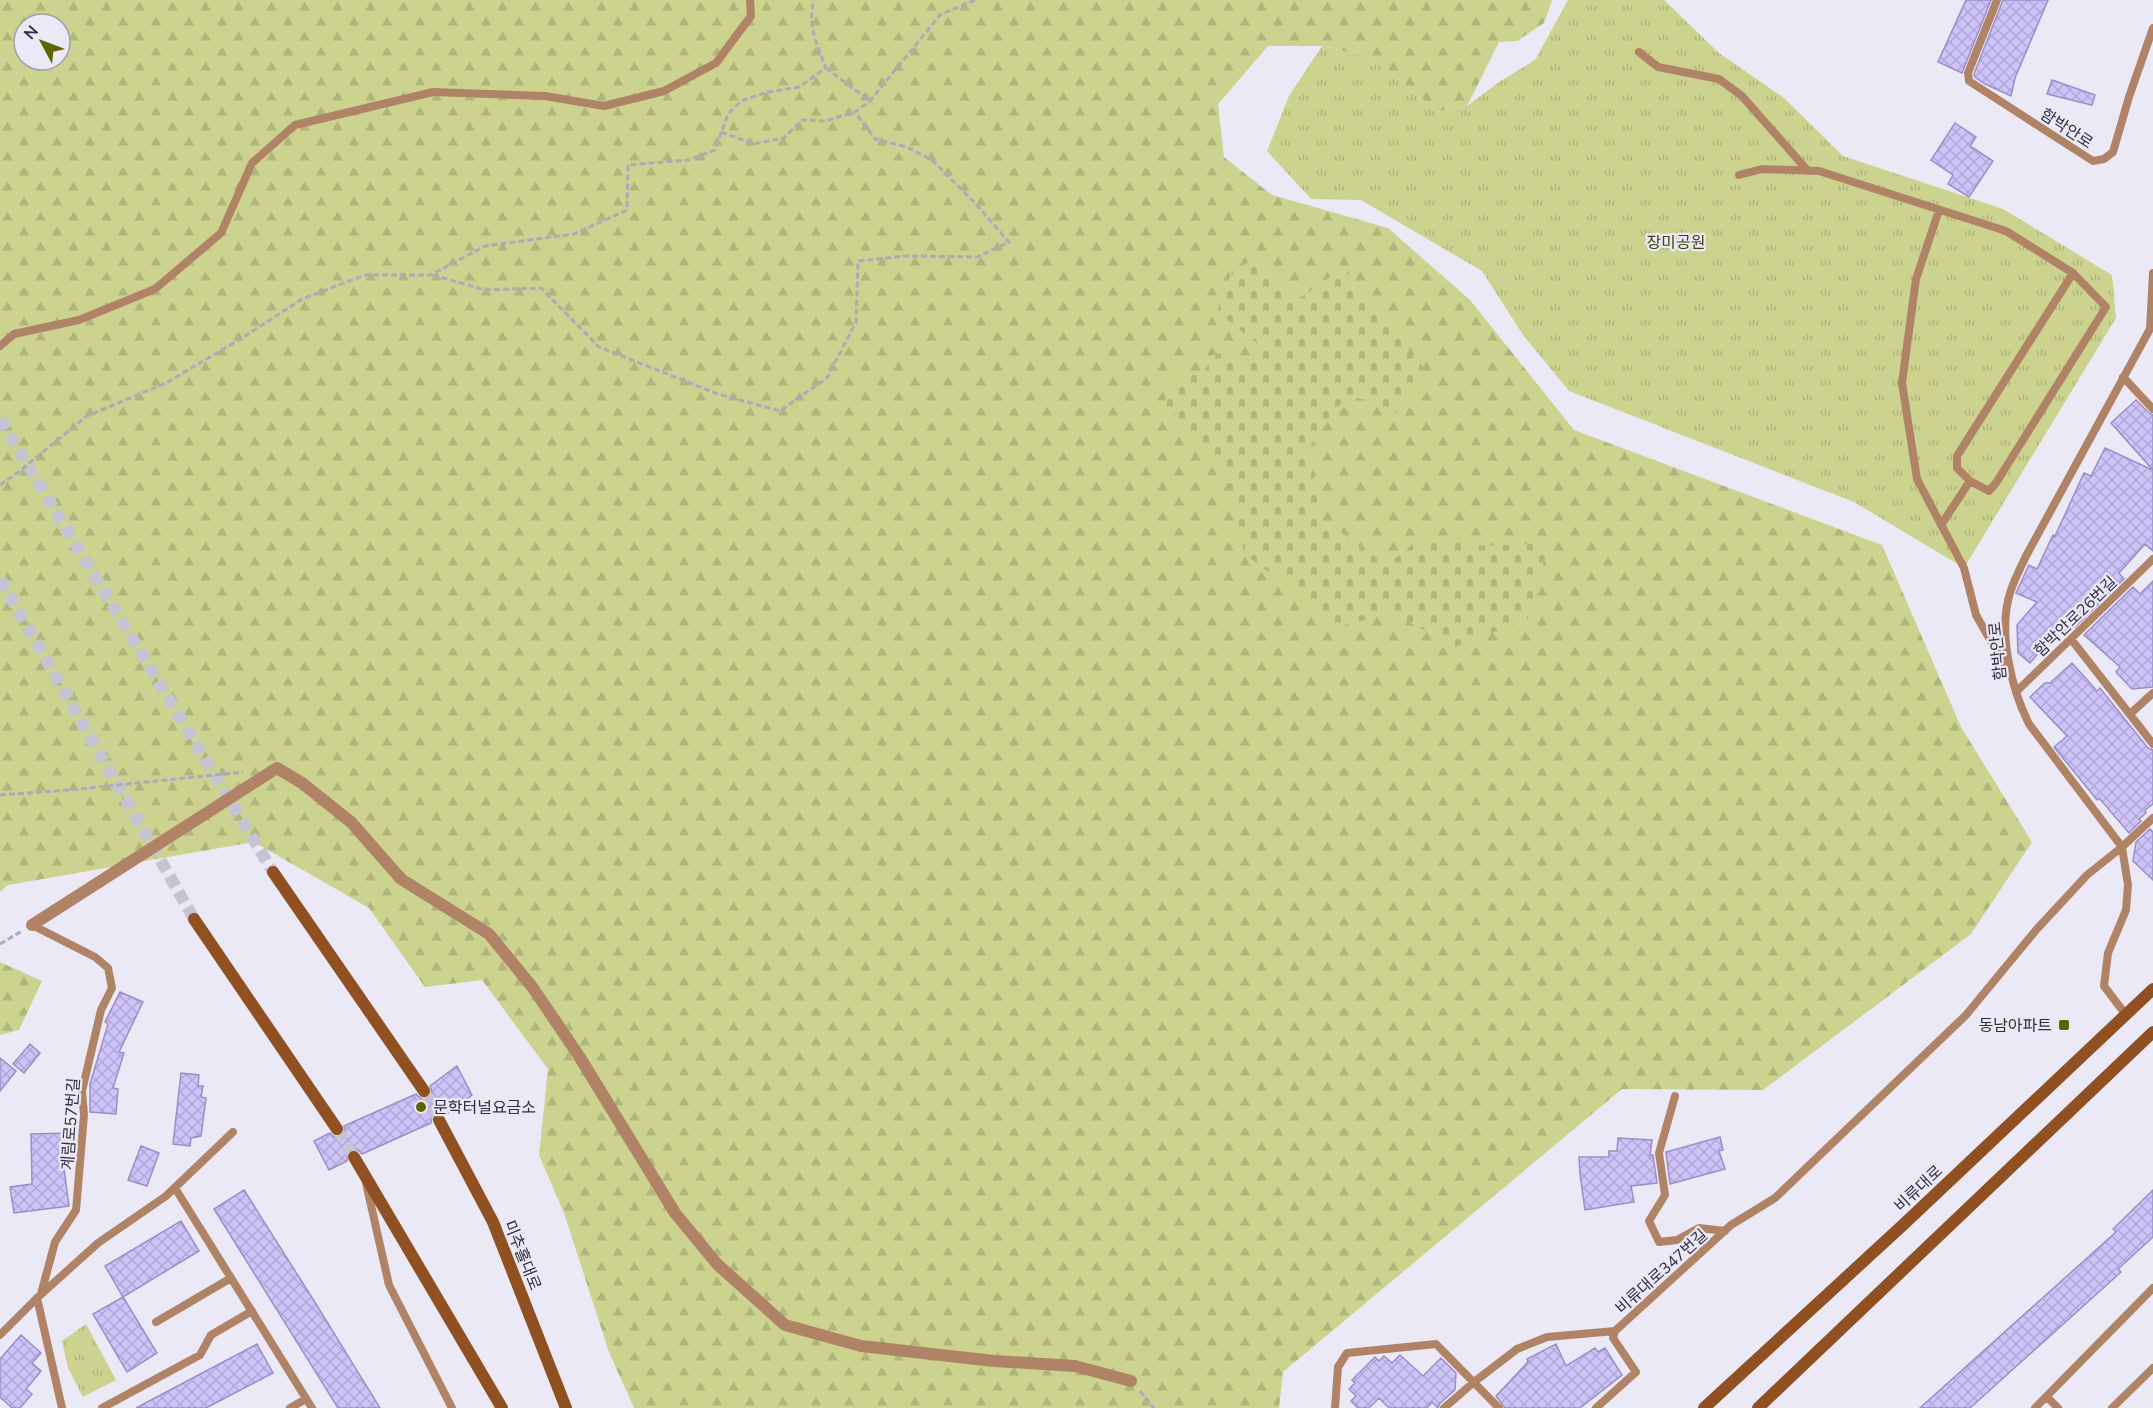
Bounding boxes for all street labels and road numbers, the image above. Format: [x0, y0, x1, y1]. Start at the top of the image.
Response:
street label: 함박안로 [2036, 104, 2097, 154]
street label: 함박안로26번길 [2029, 571, 2122, 662]
street label: 함박안로 [1984, 620, 2012, 681]
street label: 계림로57번길 [57, 1077, 85, 1171]
street label: 비류대로 [1890, 1160, 1948, 1217]
street label: 미추홀대로 [498, 1217, 546, 1294]
street label: 비류대로347번길 [1611, 1224, 1713, 1319]

